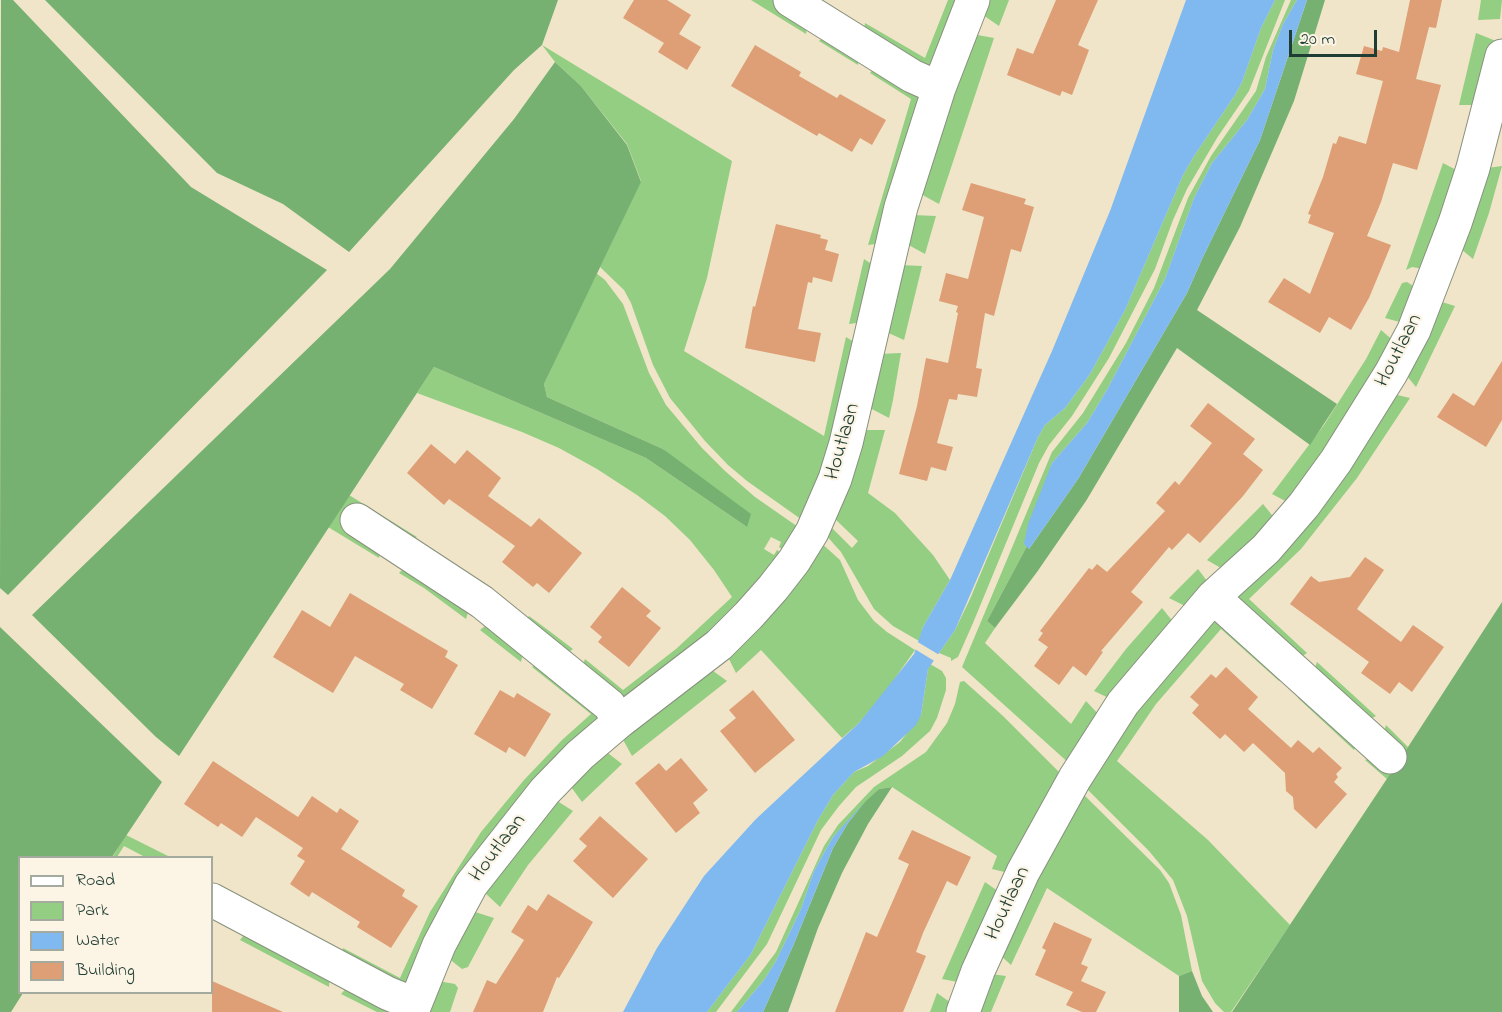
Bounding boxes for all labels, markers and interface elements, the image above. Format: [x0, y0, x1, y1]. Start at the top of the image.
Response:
scale bar [1292, 18, 1380, 56]
text: 20 m [1300, 27, 1335, 53]
street label: Houtlaan [1371, 310, 1429, 392]
street label: Houtlaan [821, 401, 867, 483]
street label: Houtlaan [465, 810, 533, 888]
legend [18, 856, 213, 994]
street label: Houtlaan [981, 863, 1037, 945]
text: Road [76, 868, 115, 894]
text: Park [76, 898, 109, 924]
text: Water [76, 928, 119, 954]
text: Building [76, 958, 135, 984]

